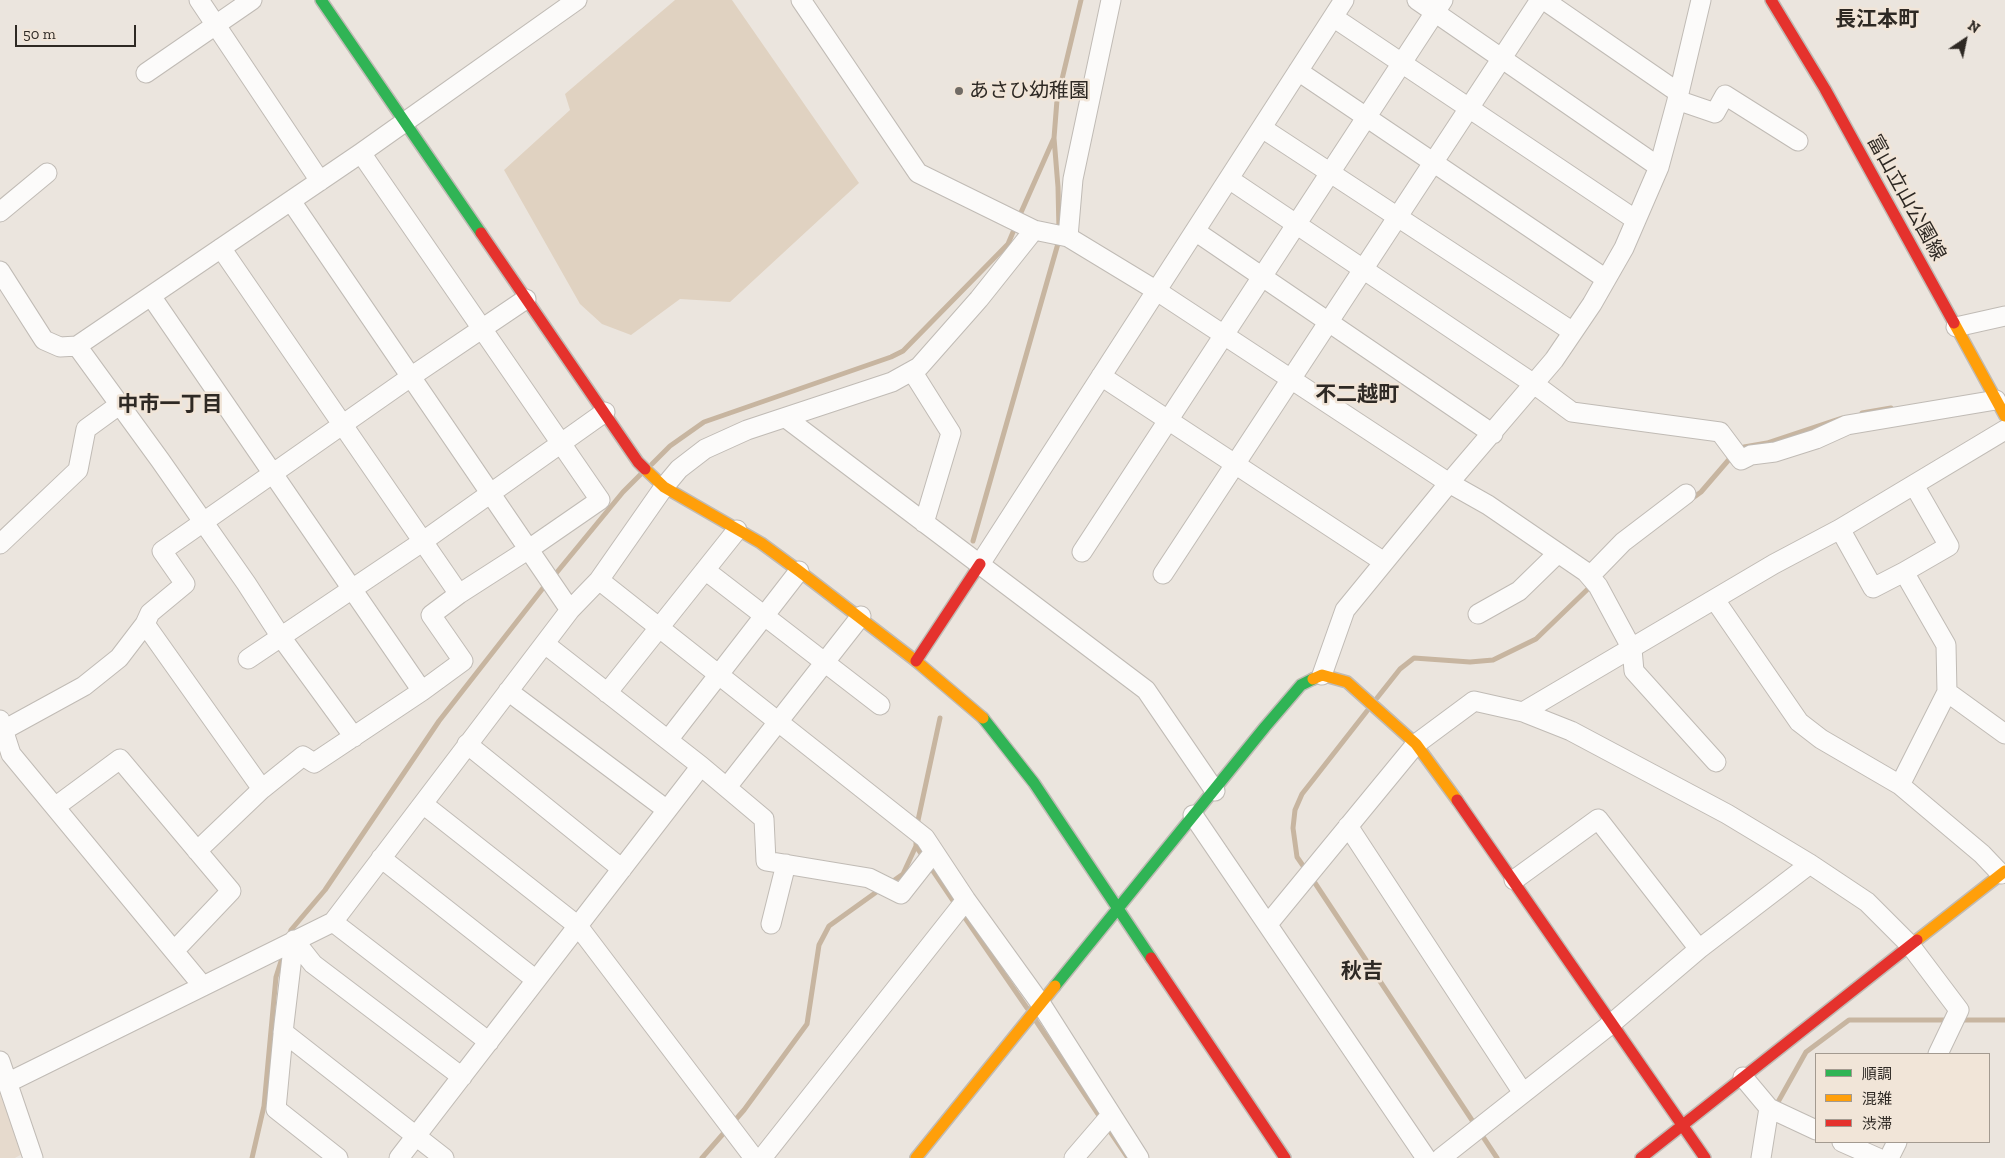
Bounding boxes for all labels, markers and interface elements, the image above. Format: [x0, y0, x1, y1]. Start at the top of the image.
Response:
district label: 長江本町 [1835, 7, 1919, 33]
scale bar [18, 15, 139, 47]
north arrow [1940, 15, 1990, 65]
text: N [1964, 17, 1983, 37]
text: 50 m [23, 25, 56, 43]
place label: あさひ幼稚園 [969, 79, 1089, 103]
marker: あさひ幼稚園 [953, 85, 965, 97]
street label: 富山立山公園線 [1862, 131, 1950, 265]
district label: 不二越町 [1315, 382, 1399, 408]
district label: 中市一丁目 [118, 392, 222, 418]
district label: 秋吉 [1341, 959, 1383, 985]
legend [1815, 1053, 1990, 1143]
text: 順調 [1862, 1065, 1892, 1083]
text: 混雑 [1862, 1090, 1892, 1108]
text: 渋滞 [1862, 1115, 1892, 1133]

